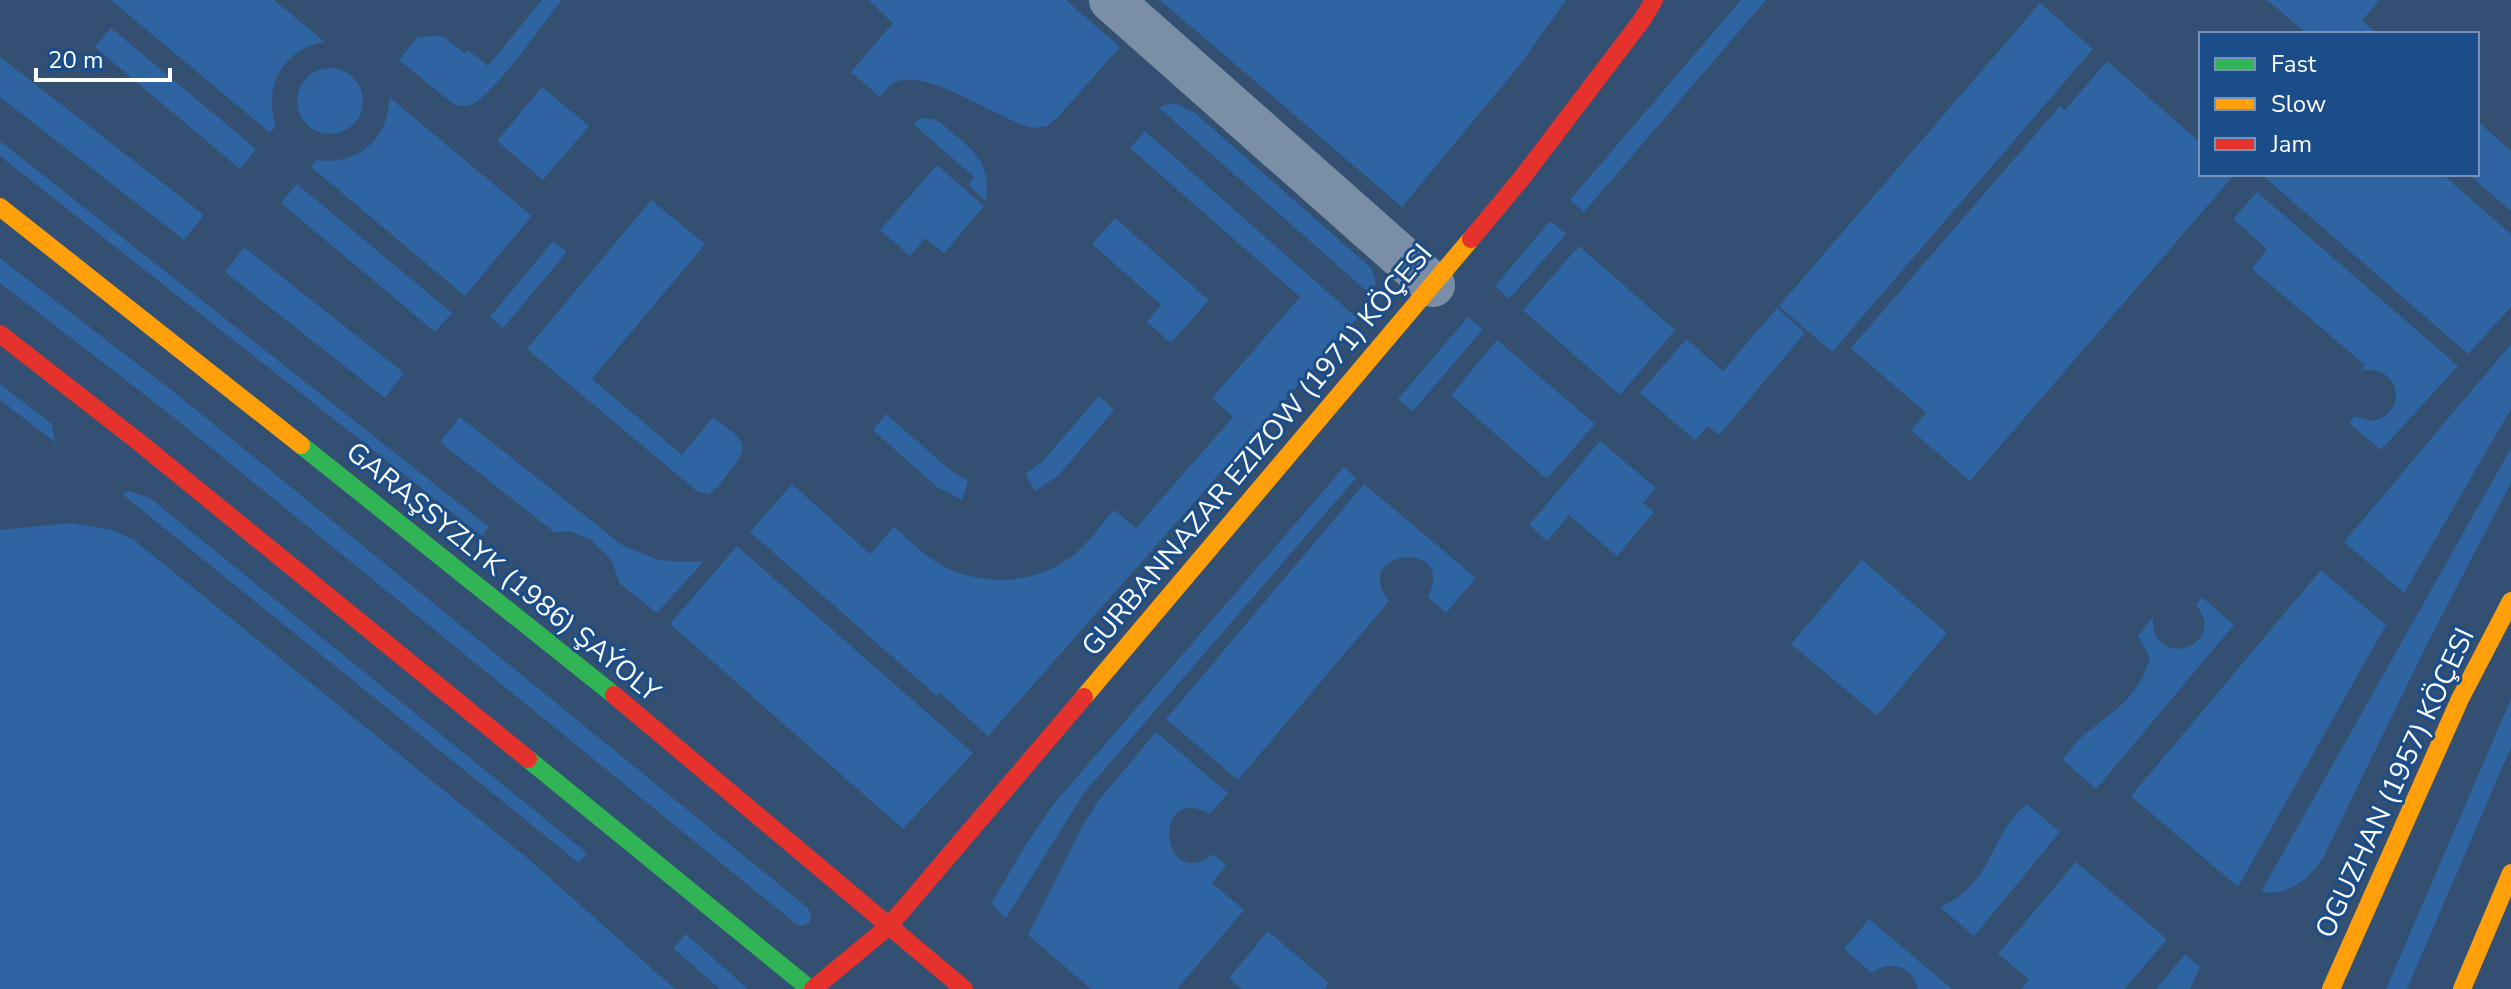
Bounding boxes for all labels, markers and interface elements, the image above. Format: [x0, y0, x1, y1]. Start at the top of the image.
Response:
scale bar [36, 32, 170, 82]
legend [2199, 32, 2479, 176]
text: 20 m [48, 44, 104, 76]
text: Fast [2271, 48, 2317, 80]
text: Slow [2271, 88, 2326, 120]
text: Jam [2270, 128, 2312, 160]
street label: GURBANNAZAR EZIZOW (1971) KÖÇESI [1073, 236, 1441, 664]
street label: GARAŞSYZLYK (1986) ŞAÝOLY [338, 433, 669, 712]
street label: OGUZHAN (1957) KÖÇESI [2306, 622, 2484, 944]

